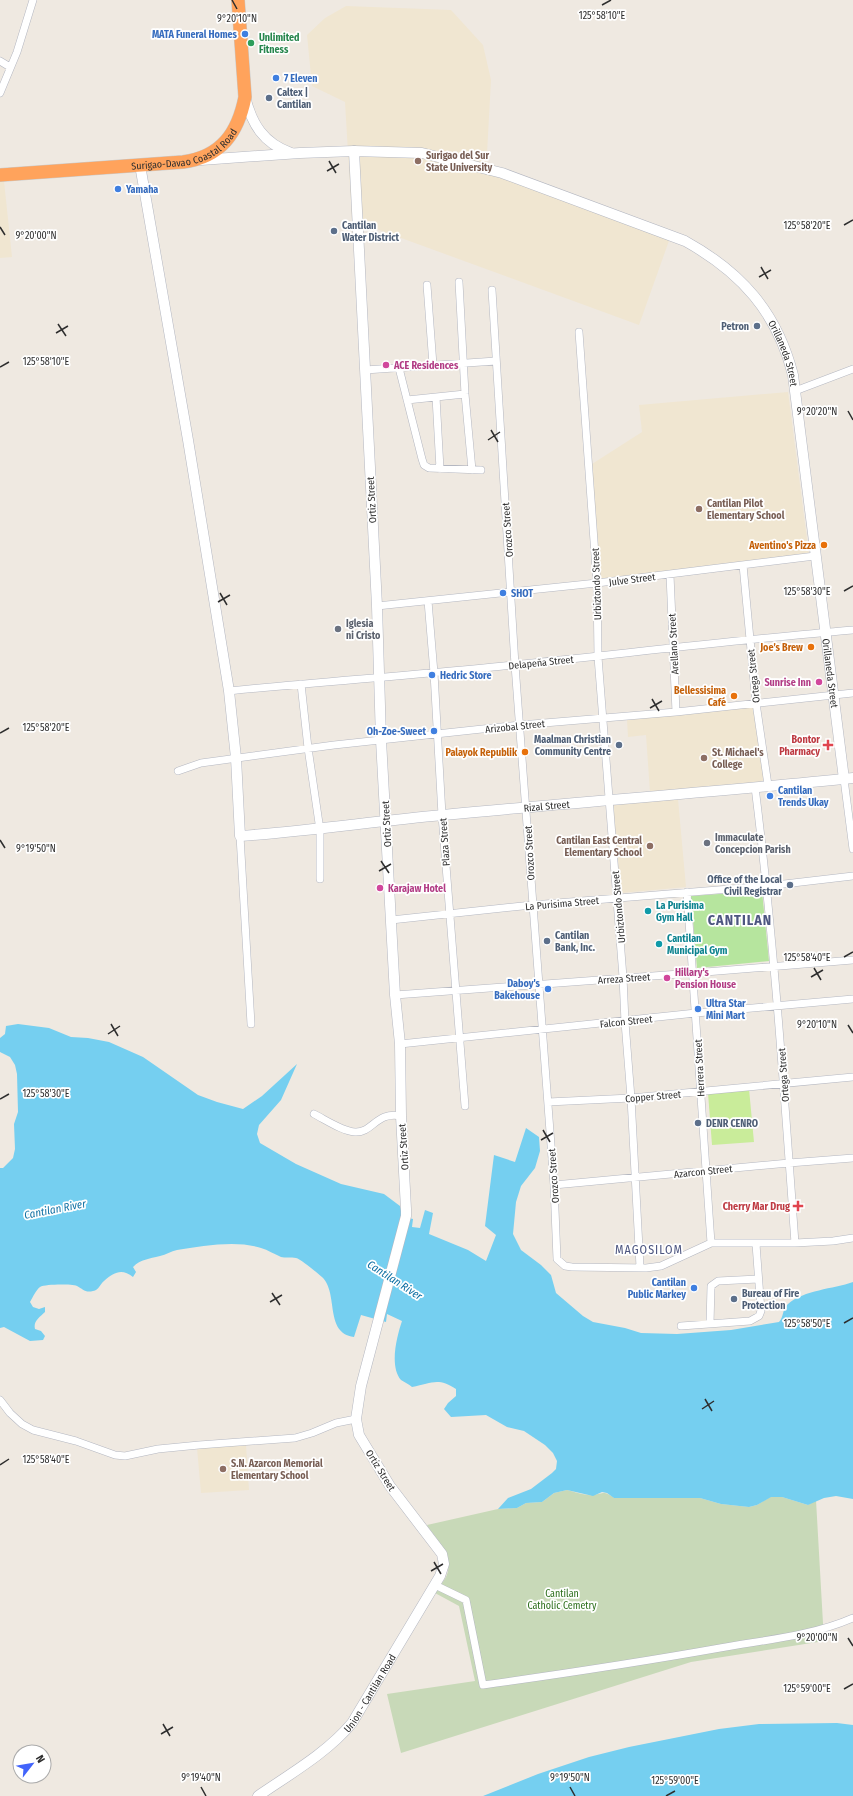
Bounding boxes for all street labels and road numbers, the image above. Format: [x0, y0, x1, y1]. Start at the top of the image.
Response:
street label: Surigao-Davao Coastal Road [131, 127, 240, 173]
street label: Orillaneda Street [765, 318, 799, 388]
street label: Ortiz Street [365, 476, 379, 523]
street label: Orozco Street [500, 501, 516, 558]
street label: Urbiztondo Street [590, 547, 604, 620]
street label: Julve Street [608, 571, 657, 589]
street label: Arellano Street [666, 612, 682, 675]
street label: Orillaneda Street [819, 638, 840, 709]
street label: Ortega Street [745, 648, 763, 703]
street label: Delapeña Street [508, 654, 575, 672]
street label: Arizobal Street [485, 718, 546, 736]
street label: Rizal Street [523, 799, 571, 815]
street label: Ortiz Street [380, 800, 394, 847]
street label: Plaza Street [437, 817, 453, 866]
street label: Orozco Street [523, 825, 537, 881]
street label: Urbiztondo Street [610, 870, 628, 943]
street label: La Purisima Street [525, 895, 600, 913]
street label: Arreza Street [597, 971, 651, 987]
street label: Falcon Street [599, 1013, 654, 1031]
street label: Herrera Street [692, 1038, 707, 1097]
street label: Ortega Street [776, 1047, 792, 1102]
street label: Copper Street [625, 1089, 682, 1105]
street label: Ortiz Street [396, 1123, 412, 1171]
street label: Orozco Street [546, 1147, 562, 1204]
street label: Azarcon Street [673, 1163, 734, 1181]
street label: Ortiz Street [363, 1448, 398, 1494]
street label: Union - Cantilan Road [342, 1652, 399, 1735]

